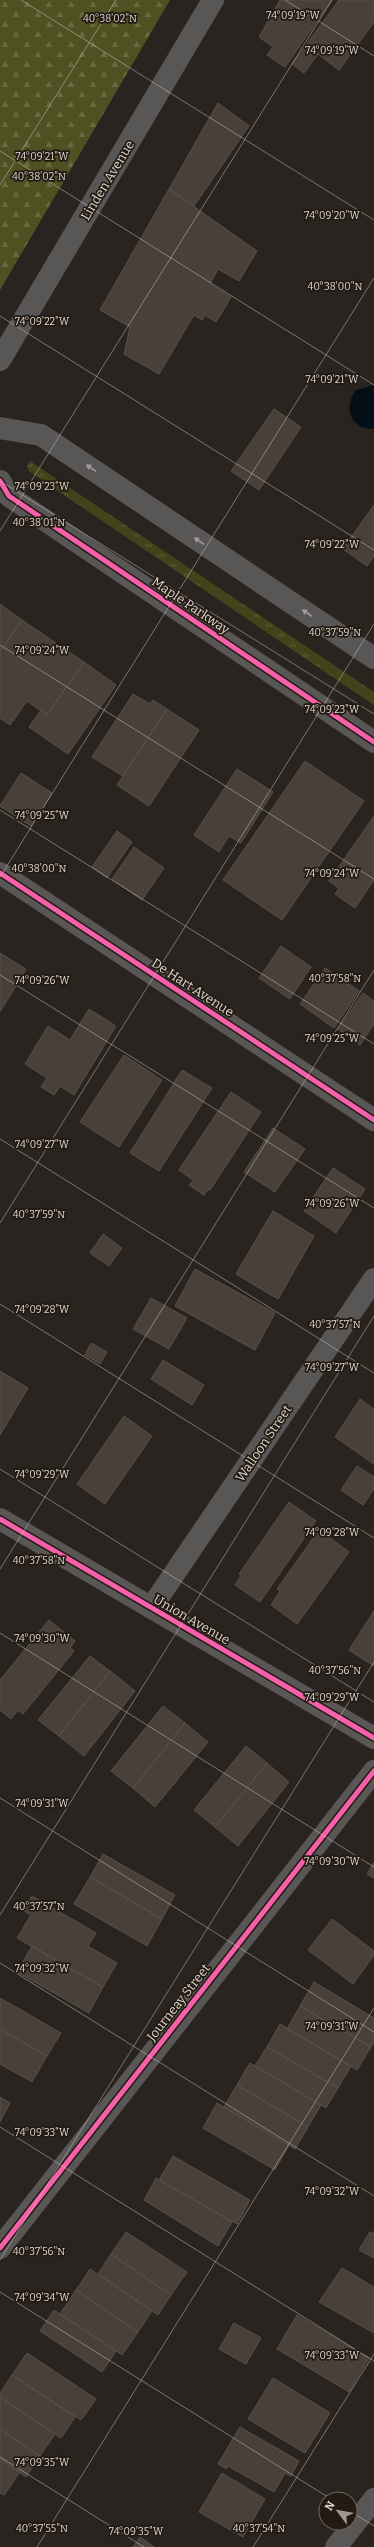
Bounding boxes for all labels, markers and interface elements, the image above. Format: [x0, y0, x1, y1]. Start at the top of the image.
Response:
text: 74°09'19"W [266, 10, 320, 22]
text: 40°38'02"N [83, 13, 137, 25]
text: 74°09'19"W [305, 45, 359, 57]
street label: Linden Avenue [78, 138, 137, 223]
text: 74°09'21"W [16, 151, 69, 163]
text: 40°38'02"N [12, 171, 66, 183]
text: 74°09'20"W [304, 210, 360, 222]
text: 40°38'00"N [308, 281, 363, 293]
text: 74°09'22"W [15, 316, 70, 328]
text: 74°09'21"W [306, 374, 359, 386]
one-way arrow [85, 465, 96, 472]
text: 74°09'23"W [15, 481, 70, 493]
text: 40°38'01"N [13, 517, 65, 529]
one-way arrow [193, 537, 204, 545]
text: 74°09'22"W [305, 539, 360, 551]
street label: Maple Parkway [149, 574, 233, 637]
one-way arrow [302, 609, 312, 617]
text: 40°37'59"N [309, 627, 361, 639]
text: 74°09'24"W [15, 645, 70, 657]
text: 74°09'23"W [305, 704, 360, 716]
text: 74°09'25"W [15, 810, 70, 822]
text: 40°38'00"N [12, 863, 67, 875]
text: 74°09'24"W [305, 868, 360, 880]
street label: De Hart Avenue [149, 955, 237, 1020]
text: 40°37'58"N [309, 973, 361, 985]
text: 74°09'26"W [15, 975, 70, 987]
text: 74°09'25"W [305, 1033, 360, 1045]
text: 74°09'27"W [15, 1139, 70, 1151]
text: 74°09'26"W [305, 1198, 360, 1210]
text: 40°37'59"N [13, 1209, 65, 1221]
text: 74°09'28"W [15, 1304, 70, 1316]
text: 40°37'57"N [309, 1319, 361, 1331]
text: 74°09'27"W [305, 1362, 360, 1374]
street label: Walloon Street [232, 1402, 295, 1484]
text: 74°09'29"W [15, 1469, 70, 1481]
text: 74°09'28"W [305, 1527, 360, 1539]
text: 40°37'58"N [13, 1555, 65, 1567]
street label: Union Avenue [151, 1591, 233, 1647]
text: 74°09'30"W [14, 1633, 71, 1645]
text: 40°37'56"N [309, 1665, 361, 1677]
text: 74°09'29"W [305, 1692, 360, 1704]
text: 74°09'31"W [15, 1798, 69, 1810]
text: 74°09'30"W [304, 1856, 361, 1868]
text: 40°37'57"N [13, 1901, 65, 1913]
street label: Journeay Street [143, 1961, 213, 2045]
text: 74°09'32"W [15, 1963, 70, 1975]
text: 74°09'31"W [305, 2021, 359, 2033]
text: 74°09'33"W [15, 2127, 70, 2139]
text: 74°09'32"W [305, 2186, 360, 2198]
text: 40°37'56"N [13, 2246, 65, 2258]
text: 74°09'34"W [15, 2292, 70, 2304]
text: 74°09'33"W [305, 2350, 360, 2362]
text: 74°09'35"W [15, 2457, 70, 2469]
north arrow [318, 2491, 358, 2531]
text: N [322, 2498, 338, 2513]
text: 40°37'55"N [16, 2523, 68, 2535]
text: 40°37'54"N [233, 2523, 285, 2535]
text: 74°09'35"W [109, 2526, 164, 2538]

